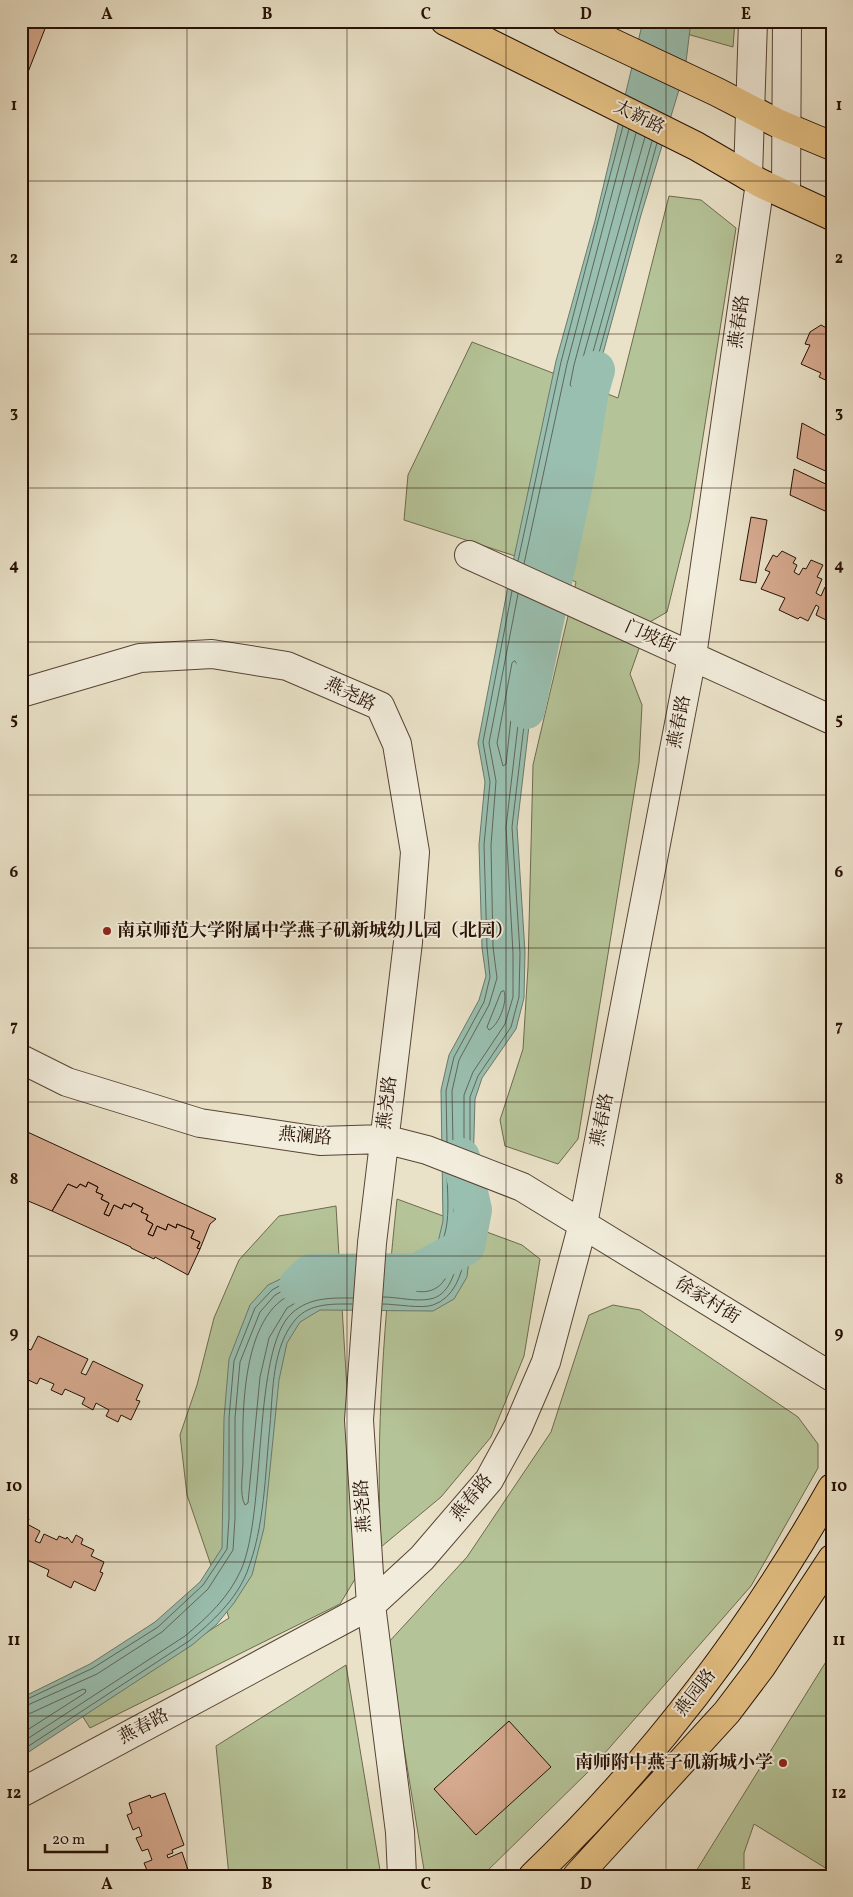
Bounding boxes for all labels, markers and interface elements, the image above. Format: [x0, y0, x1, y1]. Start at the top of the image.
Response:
text: A [101, 4, 113, 26]
text: B [262, 4, 273, 26]
text: C [421, 4, 431, 26]
text: D [580, 4, 592, 26]
text: E [741, 4, 751, 26]
text: 1 [11, 95, 17, 117]
street label: 太新路 [609, 95, 669, 141]
text: 1 [836, 95, 842, 117]
text: 2 [10, 248, 18, 270]
text: 2 [835, 248, 843, 270]
street label: 燕春路 [724, 294, 756, 350]
text: 3 [10, 402, 18, 424]
text: 3 [835, 402, 843, 424]
text: 4 [9, 555, 19, 577]
text: 4 [834, 555, 844, 577]
street label: 门坡街 [620, 615, 680, 659]
street label: 燕尧路 [320, 672, 380, 718]
street label: 燕春路 [663, 693, 697, 751]
text: 5 [10, 709, 18, 731]
text: 5 [835, 709, 843, 731]
text: 6 [10, 862, 19, 884]
text: 6 [835, 862, 844, 884]
place label: 南京师范大学附属中学燕子矶新城幼儿园（北园） [117, 919, 513, 944]
marker: 南京师范大学附属中学燕子矶新城幼儿园（北园） [101, 925, 113, 937]
text: 7 [10, 1016, 18, 1038]
text: 7 [835, 1016, 843, 1038]
street label: 燕尧路 [372, 1075, 404, 1131]
street label: 燕春路 [586, 1091, 620, 1149]
street label: 燕澜路 [277, 1122, 333, 1152]
text: 8 [10, 1169, 18, 1191]
text: 8 [835, 1169, 843, 1191]
street label: 徐家村街 [670, 1271, 744, 1331]
text: 9 [10, 1323, 19, 1345]
text: 9 [835, 1323, 844, 1345]
street label: 燕春路 [445, 1469, 499, 1527]
text: 10 [6, 1476, 22, 1498]
text: 10 [831, 1476, 847, 1498]
street label: 燕尧路 [350, 1478, 378, 1534]
text: 11 [8, 1630, 20, 1652]
text: 11 [833, 1630, 845, 1652]
street label: 燕园路 [670, 1664, 722, 1722]
street label: 燕春路 [114, 1703, 174, 1751]
place label: 南师附中燕子矶新城小学 [575, 1751, 773, 1776]
marker: 南师附中燕子矶新城小学 [777, 1757, 789, 1769]
text: 12 [7, 1783, 21, 1805]
text: 12 [832, 1783, 846, 1805]
scale bar [45, 1822, 108, 1854]
text: 20 m [52, 1830, 85, 1851]
text: A [101, 1874, 113, 1896]
text: B [262, 1874, 273, 1896]
text: C [421, 1874, 431, 1896]
text: D [580, 1874, 592, 1896]
text: E [741, 1874, 751, 1896]

